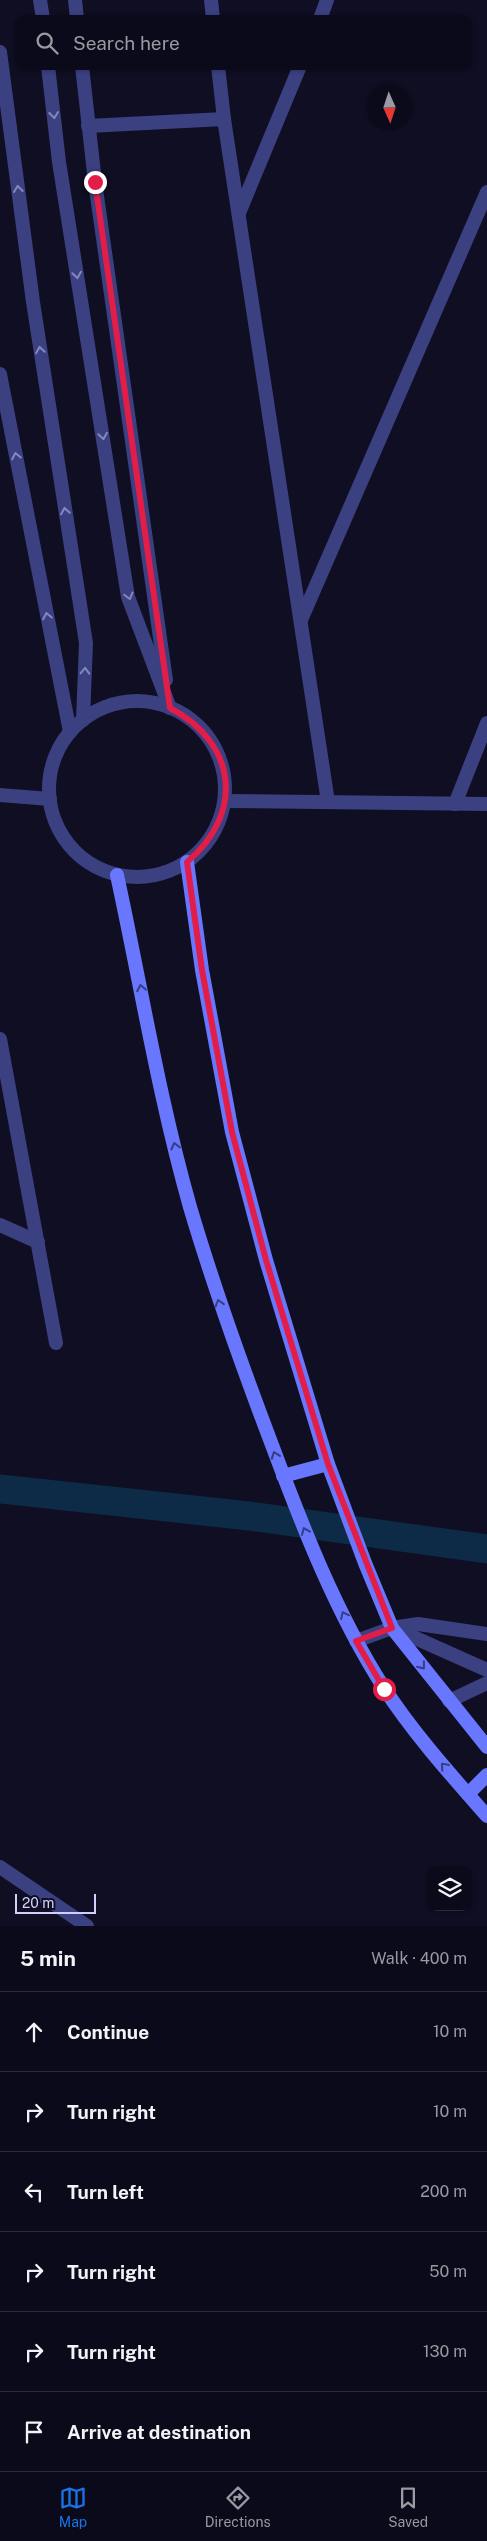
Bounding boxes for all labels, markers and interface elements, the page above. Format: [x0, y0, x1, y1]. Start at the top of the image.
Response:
search box [15, 15, 472, 70]
icon: search [33, 29, 61, 57]
text: Search here [73, 32, 180, 54]
north arrow [367, 85, 412, 130]
one-way arrow [48, 111, 59, 119]
route end [84, 171, 107, 194]
one-way arrow [13, 185, 24, 193]
one-way arrow [72, 271, 82, 280]
one-way arrow [36, 346, 46, 354]
one-way arrow [97, 432, 107, 440]
one-way arrow [11, 452, 22, 461]
one-way arrow [61, 506, 71, 515]
one-way arrow [123, 592, 133, 600]
one-way arrow [43, 612, 53, 620]
one-way arrow [80, 667, 91, 675]
one-way arrow [136, 983, 147, 992]
one-way arrow [170, 1142, 181, 1151]
one-way arrow [215, 1299, 225, 1307]
one-way arrow [271, 1451, 282, 1460]
one-way arrow [301, 1527, 312, 1536]
one-way arrow [340, 1612, 350, 1621]
one-way arrow [416, 1660, 424, 1669]
route start [373, 1678, 396, 1701]
one-way arrow [441, 1763, 449, 1772]
map controls [427, 1866, 472, 1911]
button: layers [427, 1866, 472, 1911]
scale bar [15, 1891, 96, 1914]
text: 20 m [22, 1895, 54, 1911]
text: 5 min [20, 1946, 76, 1971]
text: Walk · 400 m [371, 1949, 467, 1968]
icon: ahead [20, 2018, 48, 2046]
text: Continue [67, 2021, 149, 2043]
text: 10 m [433, 2022, 467, 2041]
icon: right [20, 2098, 48, 2126]
text: Turn right [67, 2101, 156, 2123]
text: 10 m [433, 2102, 467, 2121]
icon: left [20, 2178, 48, 2206]
text: Turn left [67, 2181, 144, 2203]
text: 200 m [420, 2182, 467, 2201]
icon: right [20, 2258, 48, 2286]
text: Turn right [67, 2261, 156, 2283]
text: 50 m [429, 2262, 467, 2281]
icon: right [20, 2338, 48, 2366]
text: Turn right [67, 2341, 156, 2363]
text: 130 m [423, 2342, 467, 2361]
icon: arrive [20, 2418, 48, 2446]
text: Arrive at destination [67, 2421, 251, 2443]
tab: Map [59, 2484, 87, 2530]
tab: Directions [205, 2484, 271, 2530]
tab: Saved [388, 2484, 428, 2530]

